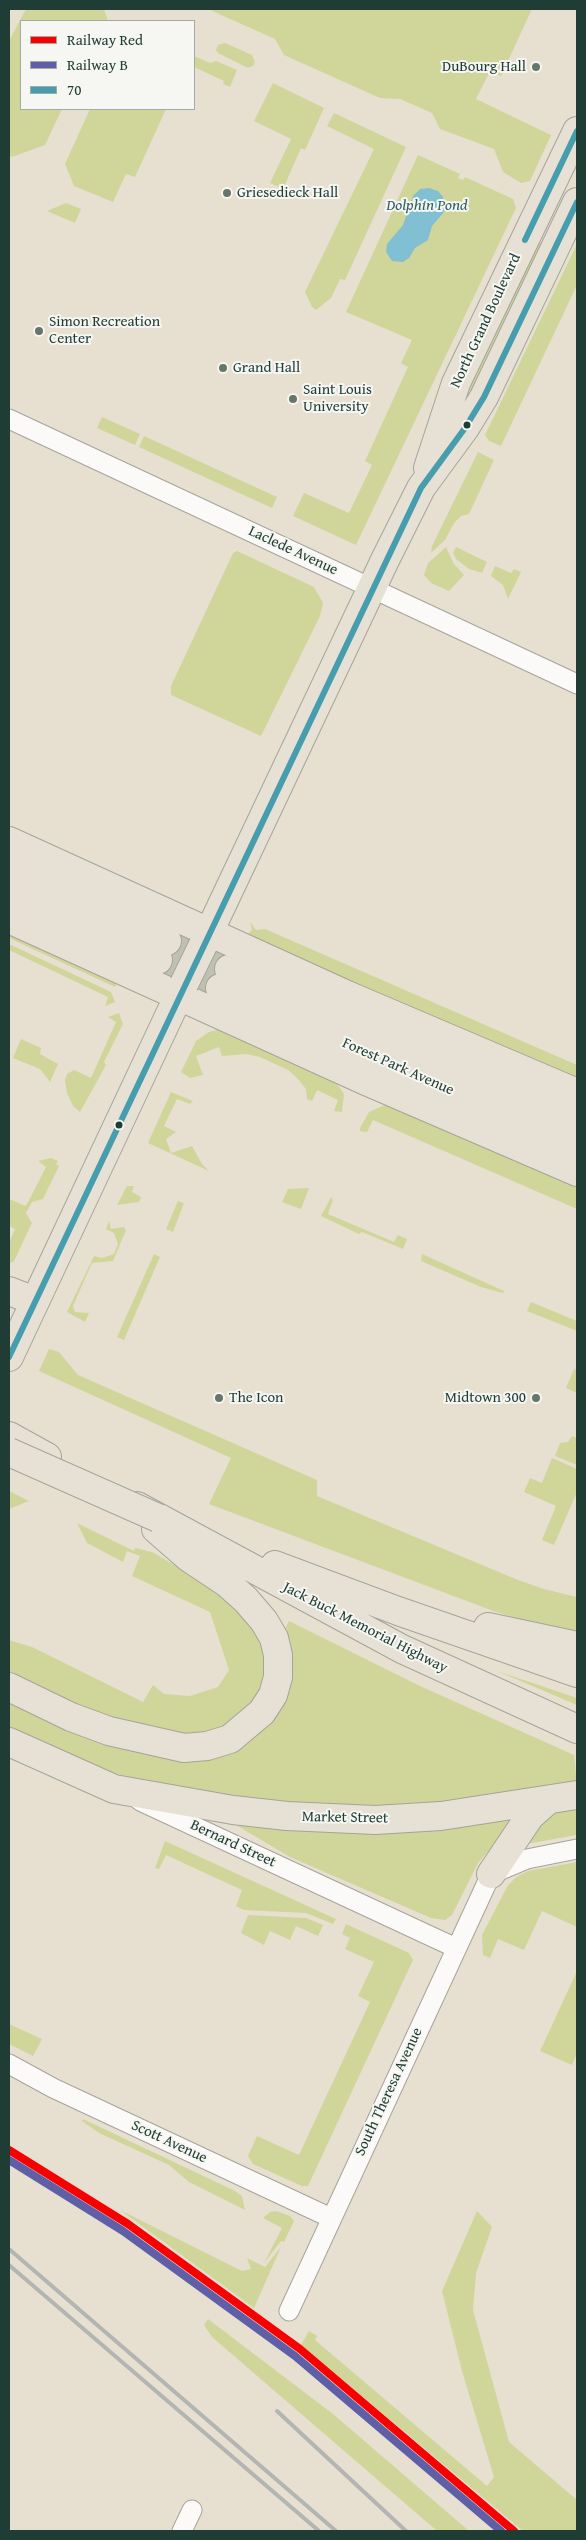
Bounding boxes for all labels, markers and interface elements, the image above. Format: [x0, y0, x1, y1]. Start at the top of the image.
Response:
legend [20, 20, 195, 110]
text: Railway Red [67, 29, 143, 50]
text: Railway B [67, 54, 128, 75]
place label: DuBourg Hall [442, 58, 526, 76]
marker: DuBourg Hall [530, 61, 542, 73]
text: 70 [67, 79, 81, 100]
place label: Griesedieck Hall [237, 184, 338, 202]
marker: Griesedieck Hall [221, 187, 233, 199]
water label: Dolphin Pond [386, 196, 468, 216]
street label: North Grand Boulevard [447, 251, 525, 391]
place label: Simon Recreation Center [49, 313, 160, 348]
marker: Simon Recreation Center [33, 325, 45, 337]
place label: Grand Hall [233, 359, 300, 377]
marker: Grand Hall [217, 362, 229, 374]
place label: Saint Louis University [303, 381, 372, 416]
marker: Saint Louis University [287, 393, 299, 405]
unlabelled marker [462, 420, 472, 430]
street label: Laclede Avenue [245, 522, 341, 580]
street label: Forest Park Avenue [339, 1034, 457, 1100]
unlabelled marker [114, 1120, 124, 1130]
place label: The Icon [229, 1389, 284, 1407]
place label: Midtown 300 [445, 1389, 526, 1407]
marker: The Icon [213, 1392, 225, 1404]
marker: Midtown 300 [530, 1392, 542, 1404]
street label: Jack Buck Memorial Highway [280, 1579, 450, 1677]
street label: Market Street [302, 1808, 388, 1828]
street label: Bernard Street [187, 1816, 279, 1872]
street label: South Theresa Avenue [351, 2025, 427, 2159]
street label: Scott Avenue [128, 2117, 210, 2167]

